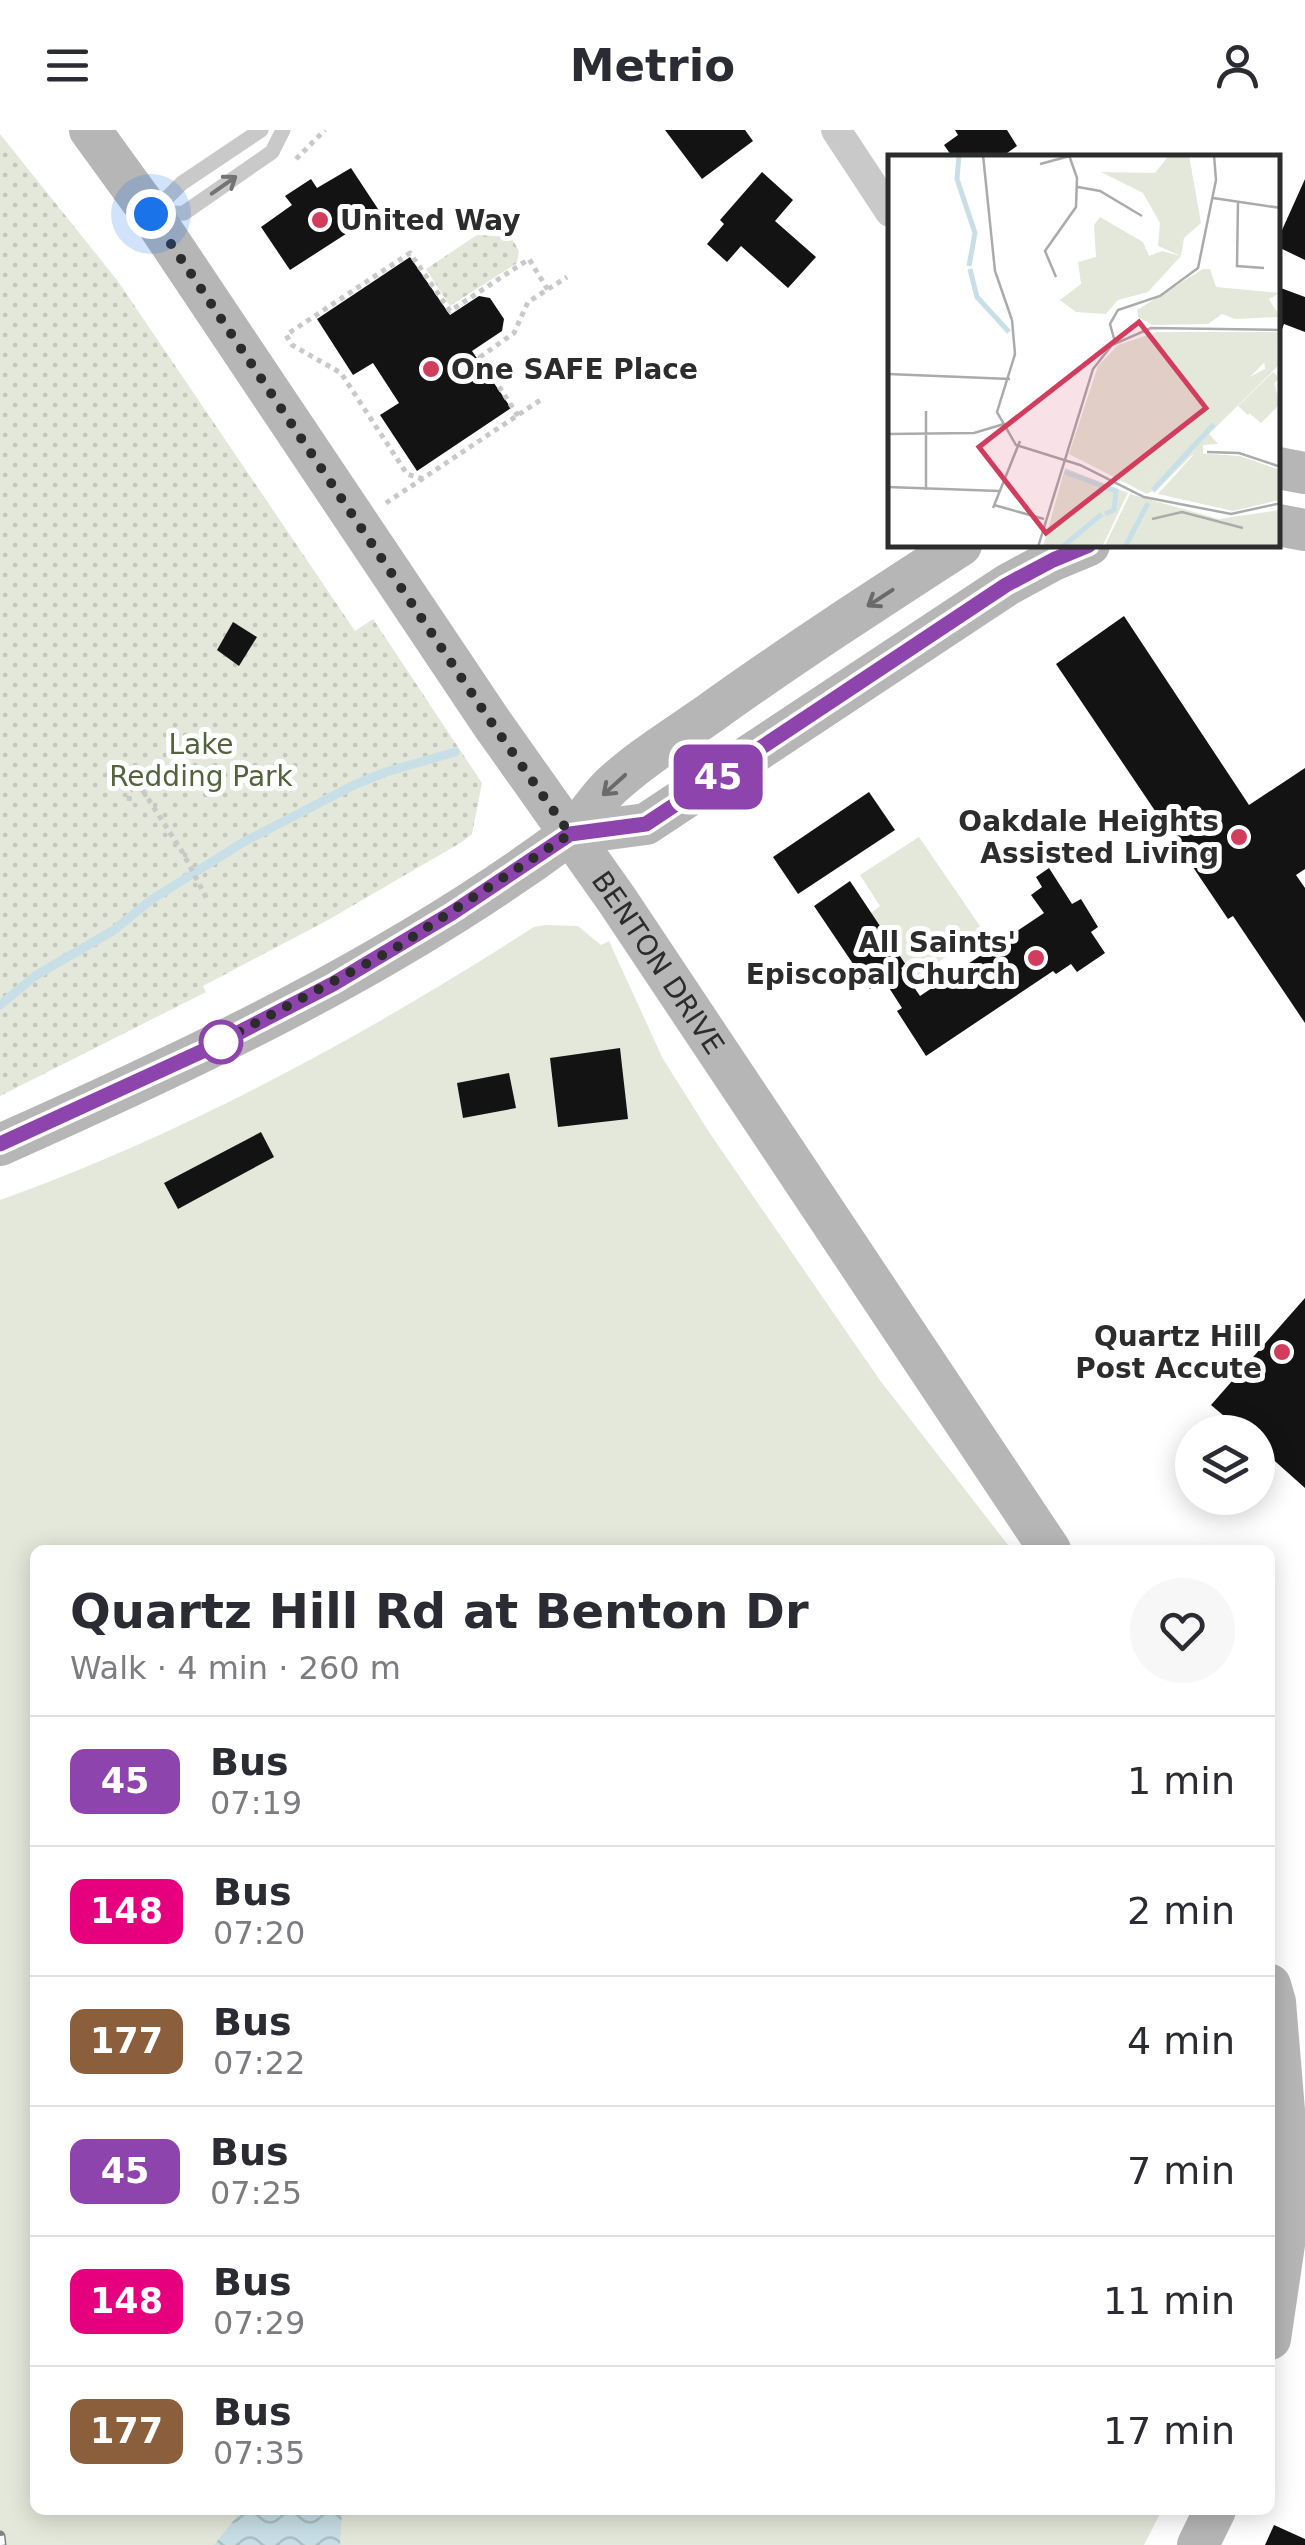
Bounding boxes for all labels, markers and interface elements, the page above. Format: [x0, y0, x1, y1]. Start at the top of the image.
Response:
icon: menu [40, 38, 95, 93]
icon: person [1210, 38, 1265, 93]
text: Metrio [570, 39, 735, 92]
inset map [888, 155, 1280, 548]
one-way arrow [210, 175, 238, 196]
your location [126, 189, 176, 239]
place label: United Way [340, 204, 521, 237]
marker: United Way [309, 209, 331, 231]
place label: One SAFE Place [451, 353, 698, 386]
marker: One SAFE Place [420, 358, 442, 380]
one-way arrow [866, 588, 894, 609]
park label: Lake Redding Park [109, 728, 294, 793]
line badge: 45 [673, 744, 763, 810]
text: 45 [694, 757, 742, 797]
one-way arrow [602, 773, 628, 797]
place label: Oakdale Heights Assisted Living [958, 805, 1219, 870]
marker: Oakdale Heights Assisted Living [1228, 826, 1250, 848]
street label: BENTON DRIVE [585, 865, 731, 1060]
place label: All Saints' Episcopal Church [746, 926, 1016, 991]
marker: All Saints' Episcopal Church [1025, 947, 1047, 969]
unlabelled marker [200, 1021, 242, 1063]
place label: Quartz Hill Post Accute [1075, 1320, 1262, 1385]
marker: Quartz Hill Post Accute [1271, 1341, 1293, 1363]
map controls [1175, 1415, 1275, 1515]
button: layers [1175, 1415, 1275, 1515]
button: heart [1130, 1578, 1235, 1683]
text: Quartz Hill Rd at Benton Dr [70, 1583, 809, 1639]
text: Walk · 4 min · 260 m [70, 1649, 401, 1687]
text: Bus [210, 1740, 289, 1784]
text: 1 min [1127, 1759, 1235, 1803]
text: 45 [101, 1761, 149, 1801]
text: 07:19 [210, 1784, 302, 1822]
text: Bus [213, 1870, 292, 1914]
text: 2 min [1127, 1889, 1235, 1933]
text: 148 [90, 1891, 163, 1931]
text: 07:20 [213, 1914, 305, 1952]
text: Bus [213, 2000, 292, 2044]
text: 4 min [1127, 2019, 1235, 2063]
text: 177 [90, 2021, 163, 2061]
text: 07:22 [213, 2044, 305, 2082]
text: Bus [210, 2130, 289, 2174]
text: 7 min [1127, 2149, 1235, 2193]
text: 45 [101, 2151, 149, 2191]
text: 07:25 [210, 2174, 302, 2212]
text: Bus [213, 2260, 292, 2304]
text: 11 min [1103, 2279, 1235, 2323]
text: 148 [90, 2281, 163, 2321]
text: 07:29 [213, 2304, 305, 2342]
text: Bus [213, 2390, 292, 2434]
text: 17 min [1103, 2409, 1235, 2453]
text: 177 [90, 2411, 163, 2451]
text: 07:35 [213, 2434, 305, 2472]

